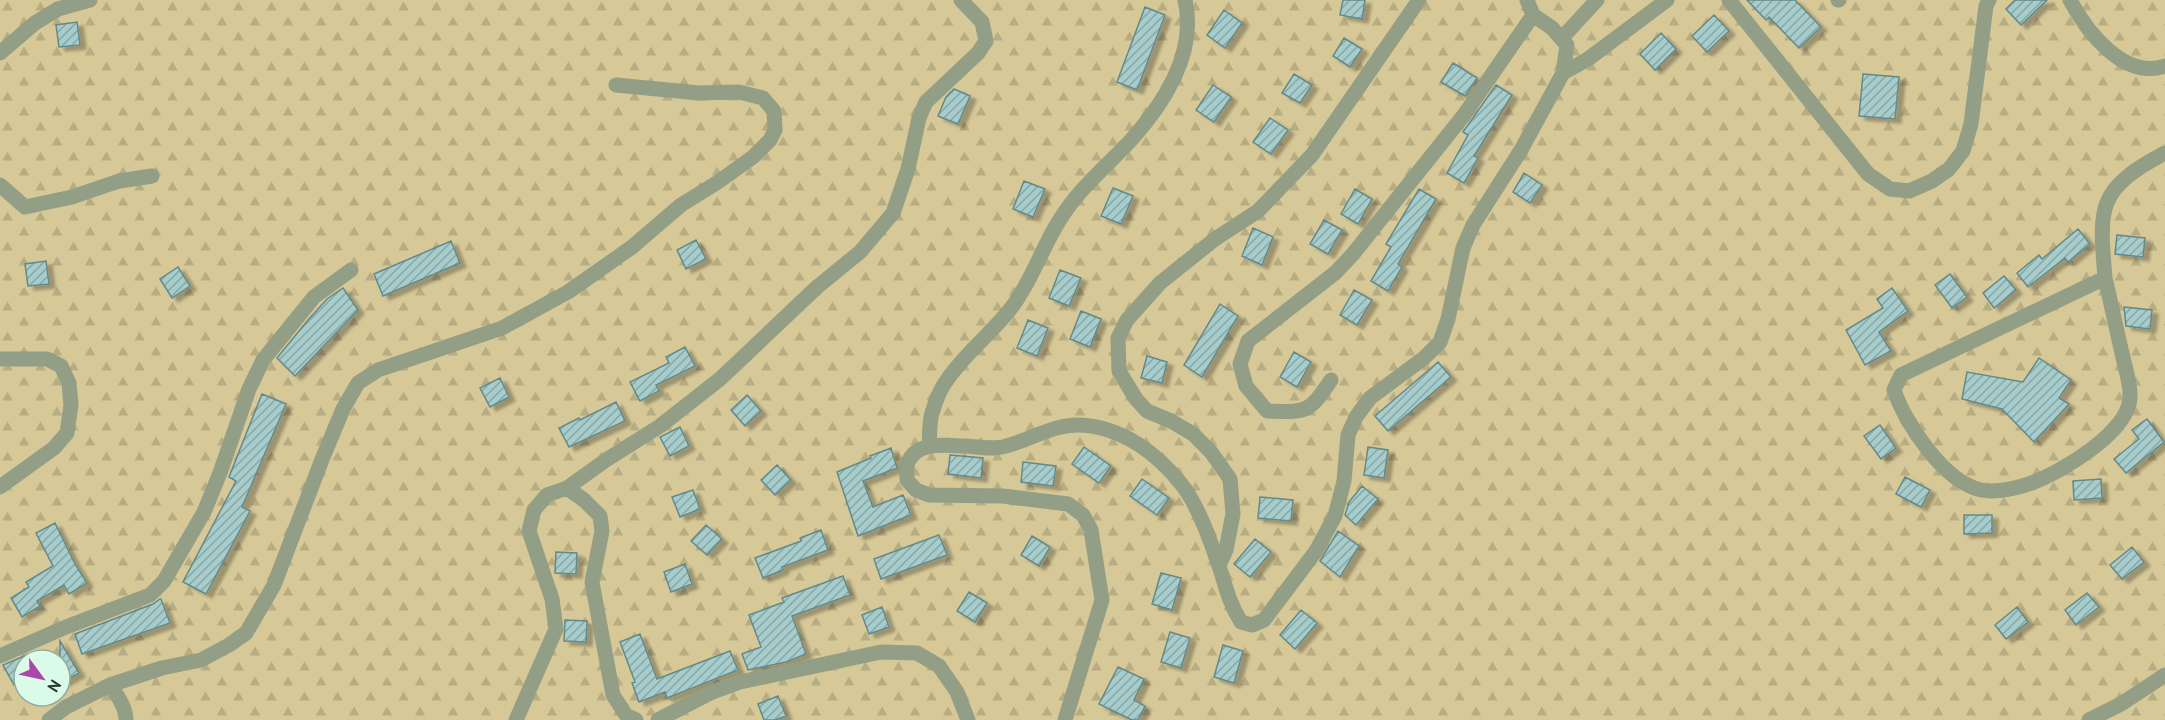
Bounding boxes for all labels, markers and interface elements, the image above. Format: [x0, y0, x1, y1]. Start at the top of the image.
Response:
north arrow [12, 648, 72, 708]
text: N [43, 676, 66, 696]

